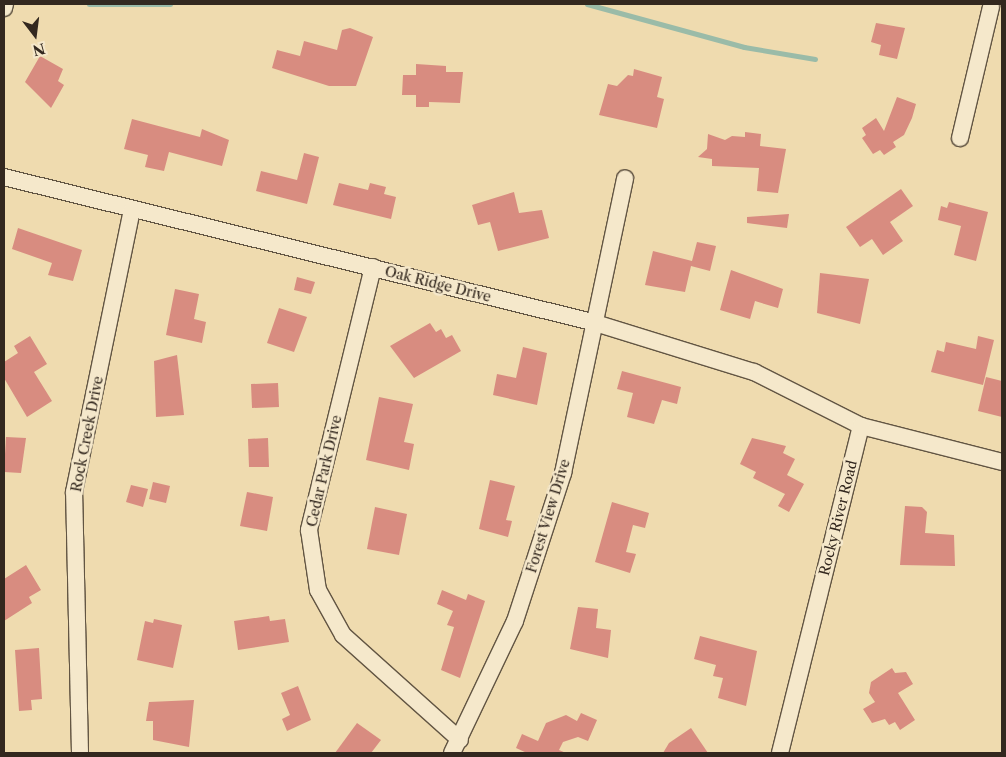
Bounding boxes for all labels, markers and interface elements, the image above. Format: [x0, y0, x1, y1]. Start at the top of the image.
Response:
north arrow [10, 10, 60, 60]
text: N [31, 39, 47, 60]
street label: Oak Ridge Drive [383, 263, 493, 305]
street label: Rock Creek Drive [67, 374, 107, 494]
street label: Cedar Park Drive [303, 413, 345, 529]
street label: Forest View Drive [523, 457, 573, 575]
street label: Rocky River Road [815, 458, 861, 578]

